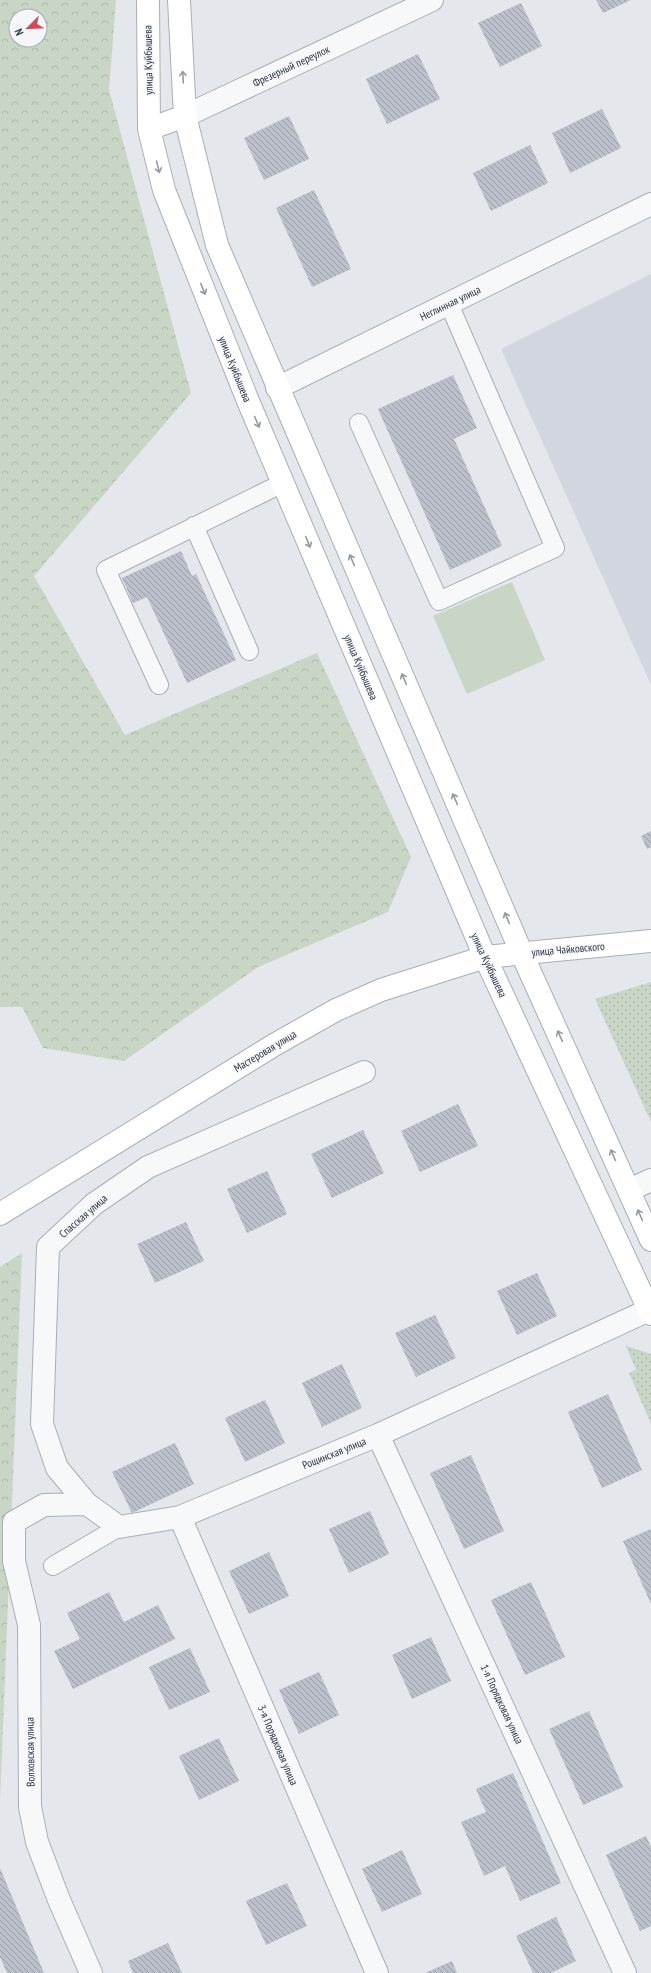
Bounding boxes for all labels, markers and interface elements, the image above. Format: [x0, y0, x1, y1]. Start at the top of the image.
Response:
north arrow [8, 8, 48, 48]
street label: улица Куйбышева [140, 25, 156, 95]
text: N [11, 26, 26, 38]
street label: Фрезерный переулок [250, 42, 332, 90]
one-way arrow [180, 71, 187, 84]
one-way arrow [155, 160, 162, 173]
one-way arrow [200, 282, 208, 294]
street label: Неглинная улица [417, 282, 483, 324]
street label: улица Куйбышева [215, 334, 255, 404]
one-way arrow [254, 416, 261, 428]
one-way arrow [305, 535, 312, 547]
one-way arrow [348, 554, 355, 566]
street label: улица Куйбышева [341, 632, 381, 702]
one-way arrow [399, 674, 407, 686]
one-way arrow [451, 793, 459, 805]
one-way arrow [503, 912, 510, 924]
street label: улица Куйбышева [468, 930, 510, 1000]
street label: улица Чайковского [531, 939, 605, 959]
street label: Мастеровая улица [231, 1027, 299, 1075]
one-way arrow [556, 1031, 563, 1043]
one-way arrow [609, 1149, 616, 1161]
street label: Спасская улица [56, 1191, 110, 1241]
one-way arrow [636, 1210, 643, 1222]
street label: Рощинская улица [300, 1434, 368, 1472]
street label: 1-я Порядковая улица [477, 1662, 527, 1746]
street label: 3-я Порядковая улица [255, 1703, 301, 1787]
street label: Волховская улица [22, 1717, 38, 1787]

